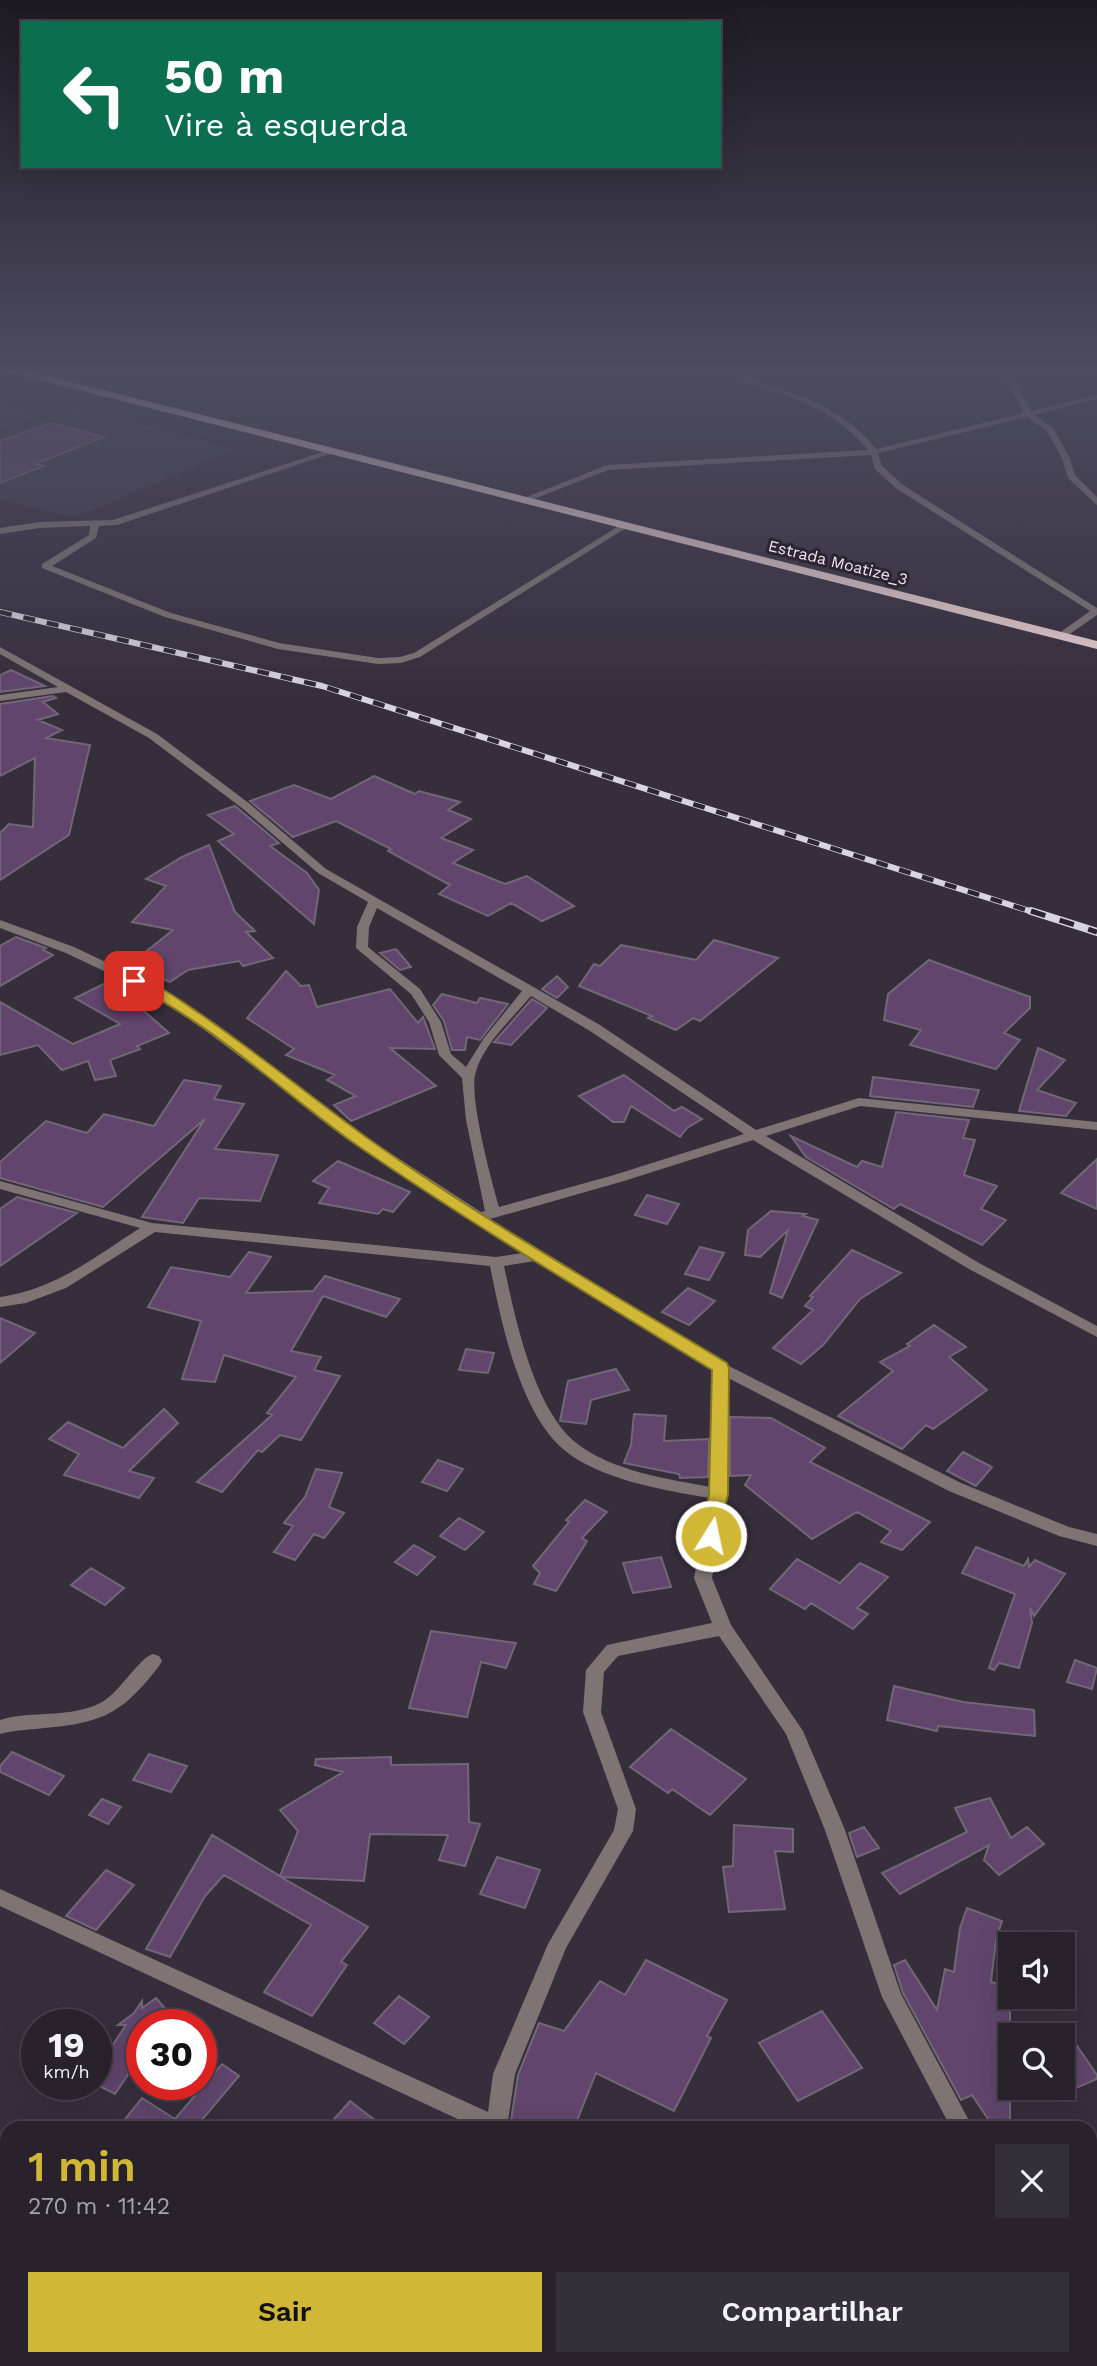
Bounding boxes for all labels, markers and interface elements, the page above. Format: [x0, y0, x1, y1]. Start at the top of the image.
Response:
text: 50 m [164, 47, 284, 105]
icon: left [49, 49, 140, 140]
text: Vire à esquerda [164, 106, 408, 144]
street label: Estrada Moatize_3 [766, 536, 910, 589]
pin [104, 951, 164, 1011]
icon: arrive [115, 962, 153, 1000]
position arrow [674, 1499, 748, 1573]
map controls [998, 1932, 1075, 2100]
button: sound [998, 1932, 1075, 2009]
speed limit sign: 30 [126, 2009, 217, 2100]
button: search [998, 2023, 1075, 2100]
text: 19 [48, 2024, 85, 2066]
text: km/h [43, 2061, 90, 2082]
text: 1 min [28, 2142, 136, 2191]
button: close [995, 2144, 1069, 2218]
text: 270 m · 11:42 [28, 2193, 170, 2220]
button: Sair [28, 2272, 542, 2352]
button: Compartilhar [556, 2272, 1069, 2352]

